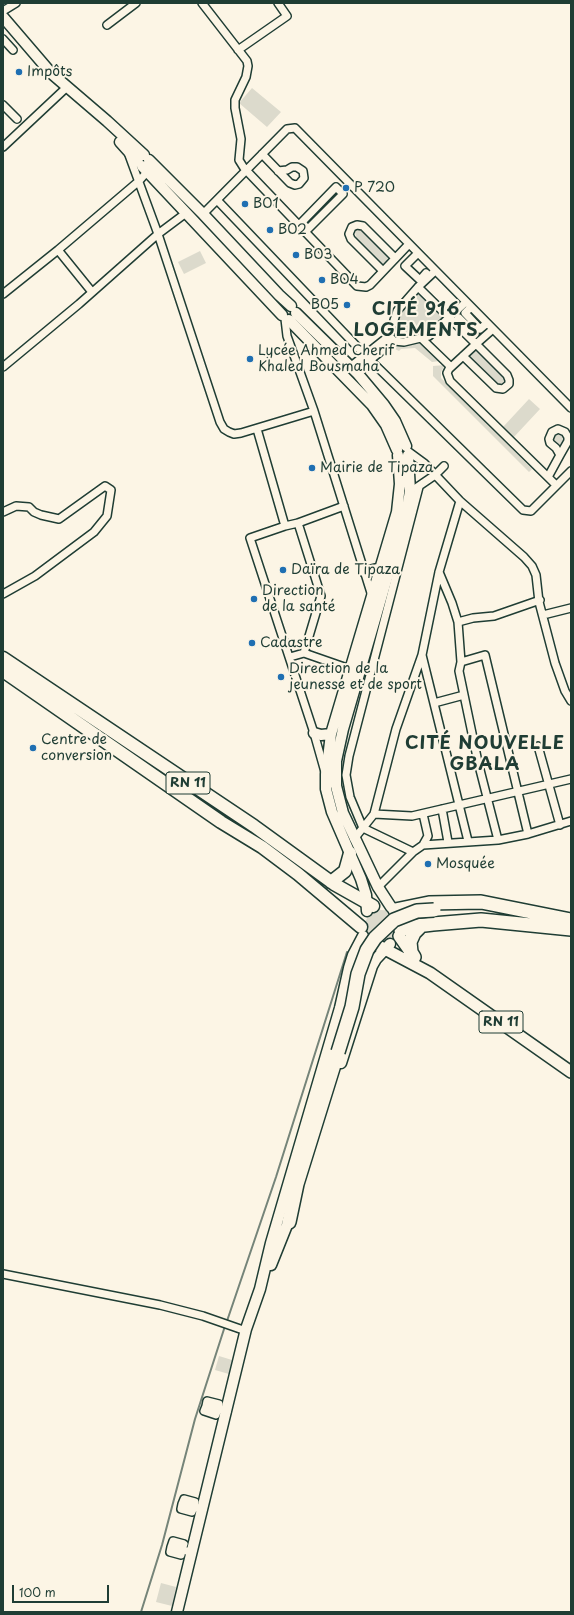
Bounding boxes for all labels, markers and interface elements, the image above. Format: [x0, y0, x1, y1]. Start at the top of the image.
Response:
place label: Impôts [27, 64, 72, 80]
marker: Impôts [14, 67, 24, 77]
place label: P 720 [354, 180, 395, 196]
marker: P 720 [341, 183, 351, 193]
place label: B01 [253, 196, 279, 212]
marker: B01 [240, 199, 250, 209]
place label: B02 [278, 222, 307, 238]
marker: B02 [265, 225, 275, 235]
place label: B03 [304, 247, 332, 263]
marker: B03 [291, 250, 301, 260]
place label: B04 [330, 272, 359, 288]
marker: B04 [317, 275, 327, 285]
place label: B05 [311, 297, 339, 313]
district label: CITÉ 916 LOGEMENTS [355, 299, 477, 342]
marker: B05 [342, 300, 352, 310]
place label: Lycée Ahmed Cherif Khaled Bousmaha [258, 343, 394, 376]
marker: Lycée Ahmed Cherif Khaled Bousmaha [245, 354, 255, 364]
place label: Mairie de Tipaza [320, 460, 433, 476]
marker: Mairie de Tipaza [307, 463, 317, 473]
place label: Daïra de Tipaza [291, 562, 400, 578]
marker: Daïra de Tipaza [278, 565, 288, 575]
place label: Direction de la santé [262, 583, 335, 616]
marker: Direction de la santé [249, 594, 259, 604]
place label: Cadastre [260, 635, 322, 651]
marker: Cadastre [247, 638, 257, 648]
place label: Direction de la jeunesse et de sport [289, 661, 422, 694]
marker: Direction de la jeunesse et de sport [276, 672, 286, 682]
place label: Centre de conversion [41, 732, 112, 764]
district label: CITÉ NOUVELLE GBALA [405, 733, 565, 776]
marker: Centre de conversion [28, 743, 38, 753]
road number: RN 11 [166, 772, 210, 794]
place label: Mosquée [436, 856, 495, 872]
marker: Mosquée [423, 859, 433, 869]
road number: RN 11 [479, 1011, 523, 1033]
scale bar [14, 1577, 111, 1603]
text: 100 m [19, 1583, 56, 1601]

